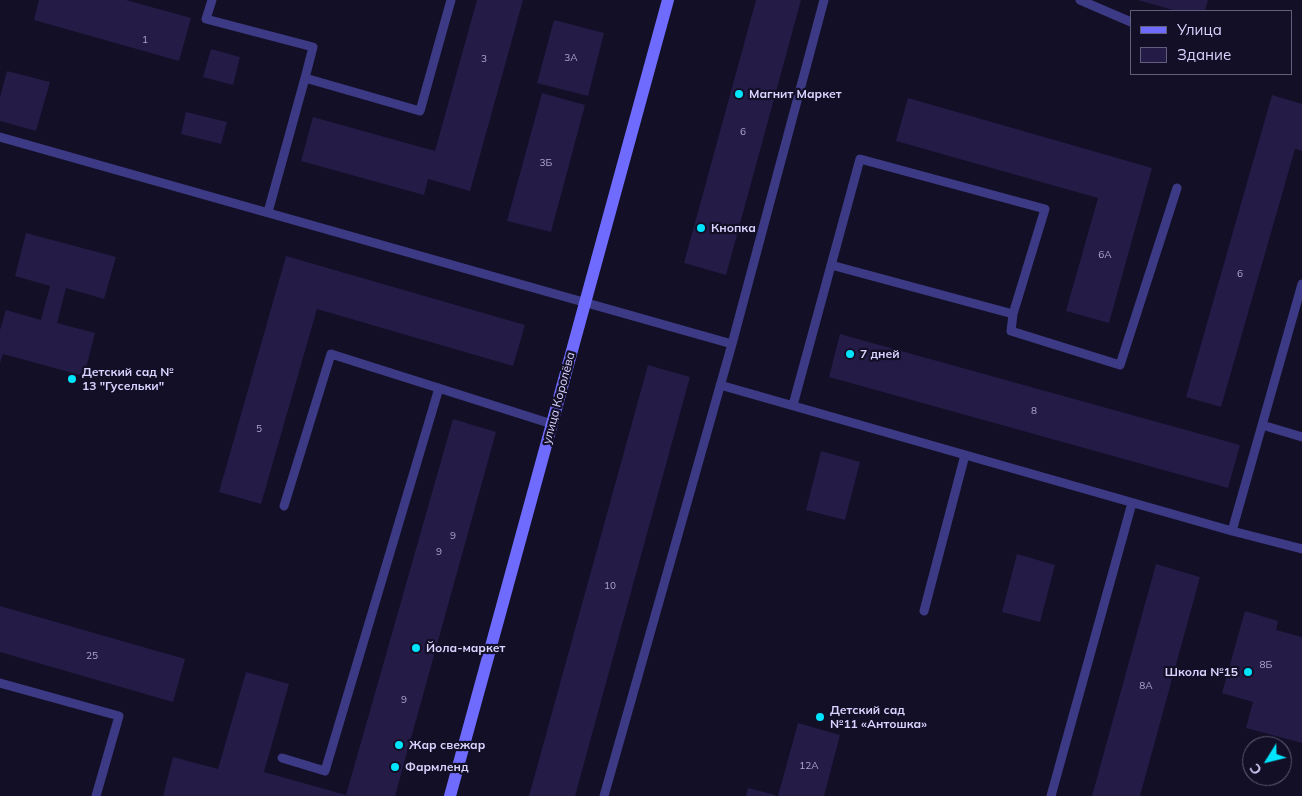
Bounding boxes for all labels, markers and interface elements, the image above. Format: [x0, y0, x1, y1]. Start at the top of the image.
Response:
legend [1130, 10, 1292, 75]
text: Улица [1177, 20, 1222, 39]
house number: 1 [142, 34, 148, 46]
text: Здание [1177, 45, 1231, 64]
house number: 3А [564, 52, 578, 64]
house number: 3 [481, 53, 487, 65]
place label: Магнит Маркет [749, 87, 842, 101]
marker: Магнит Маркет [733, 88, 745, 100]
house number: 6 [740, 126, 746, 138]
house number: 3Б [540, 157, 552, 169]
place label: Кнопка [711, 221, 756, 235]
marker: Кнопка [695, 222, 707, 234]
house number: 6А [1098, 249, 1112, 261]
house number: 6 [1237, 268, 1243, 280]
place label: 7 дней [860, 347, 900, 361]
marker: 7 дней [844, 348, 856, 360]
street label: улица Королёва [540, 350, 578, 446]
place label: Детский сад № 13 "Гусельки" [82, 365, 174, 393]
marker: Детский сад № 13 "Гусельки" [66, 373, 78, 385]
house number: 8 [1031, 405, 1037, 417]
house number: 5 [256, 423, 262, 435]
house number: 9 [450, 530, 456, 542]
house number: 9 [436, 546, 442, 558]
house number: 10 [604, 580, 616, 592]
place label: Йола-маркет [426, 641, 505, 655]
marker: Йола-маркет [410, 642, 422, 654]
house number: 25 [86, 650, 98, 662]
house number: 8Б [1260, 659, 1272, 671]
place label: Школа №15 [1165, 665, 1238, 679]
marker: Школа №15 [1242, 666, 1254, 678]
house number: 8А [1139, 680, 1153, 692]
house number: 9 [401, 694, 407, 706]
place label: Детский сад №11 «Антошка» [830, 703, 927, 731]
marker: Детский сад №11 «Антошка» [814, 711, 826, 723]
north arrow [1242, 736, 1292, 786]
place label: Жар свежар [409, 738, 485, 752]
marker: Жар свежар [393, 739, 405, 751]
place label: Фармленд [405, 760, 469, 774]
house number: 12А [799, 760, 819, 772]
text: С [1246, 760, 1266, 778]
marker: Фармленд [389, 761, 401, 773]

